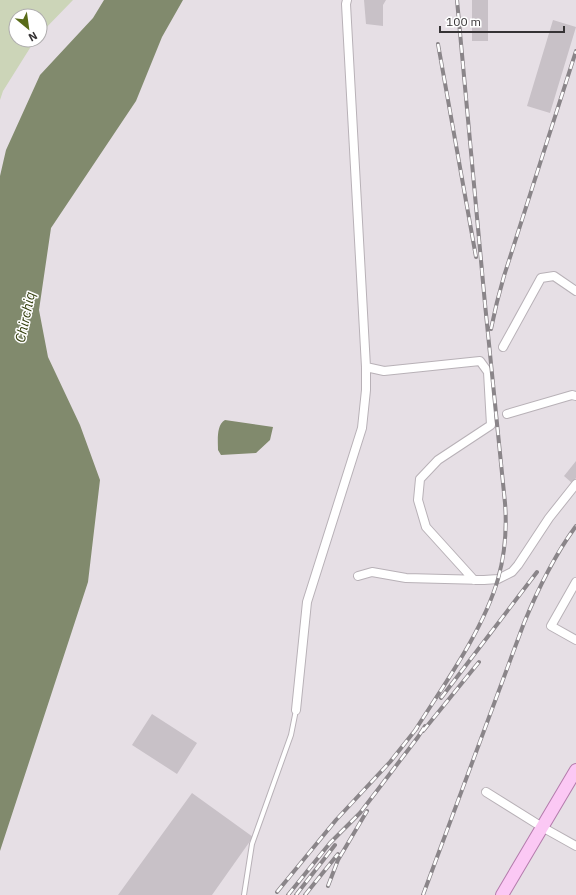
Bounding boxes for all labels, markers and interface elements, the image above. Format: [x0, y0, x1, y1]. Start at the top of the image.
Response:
north arrow [8, 8, 48, 48]
scale bar [440, 8, 564, 34]
text: 100 m [446, 14, 481, 29]
text: N [26, 29, 40, 45]
water label: Chirchiq [11, 290, 39, 344]

